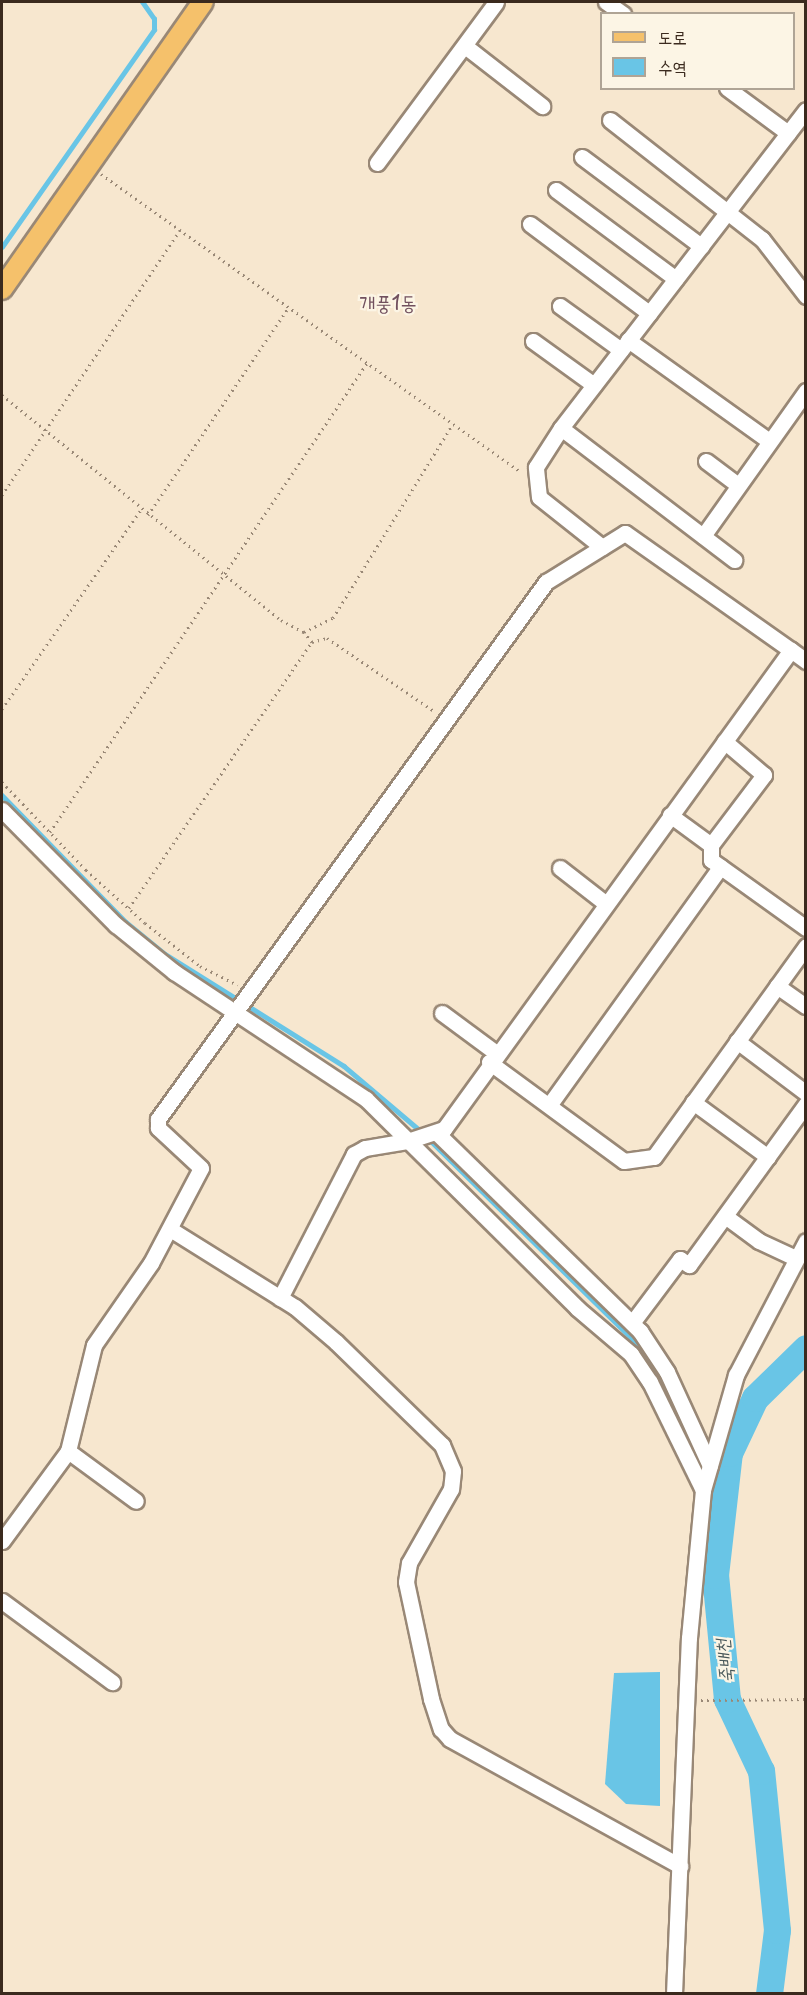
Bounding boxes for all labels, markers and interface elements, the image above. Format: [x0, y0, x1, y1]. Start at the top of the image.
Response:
legend [600, 12, 795, 90]
text: 도로 [658, 23, 687, 50]
text: 수역 [658, 53, 687, 80]
district label: 개풍1동 [359, 290, 417, 314]
water label: 죽배천 [711, 1638, 737, 1684]

